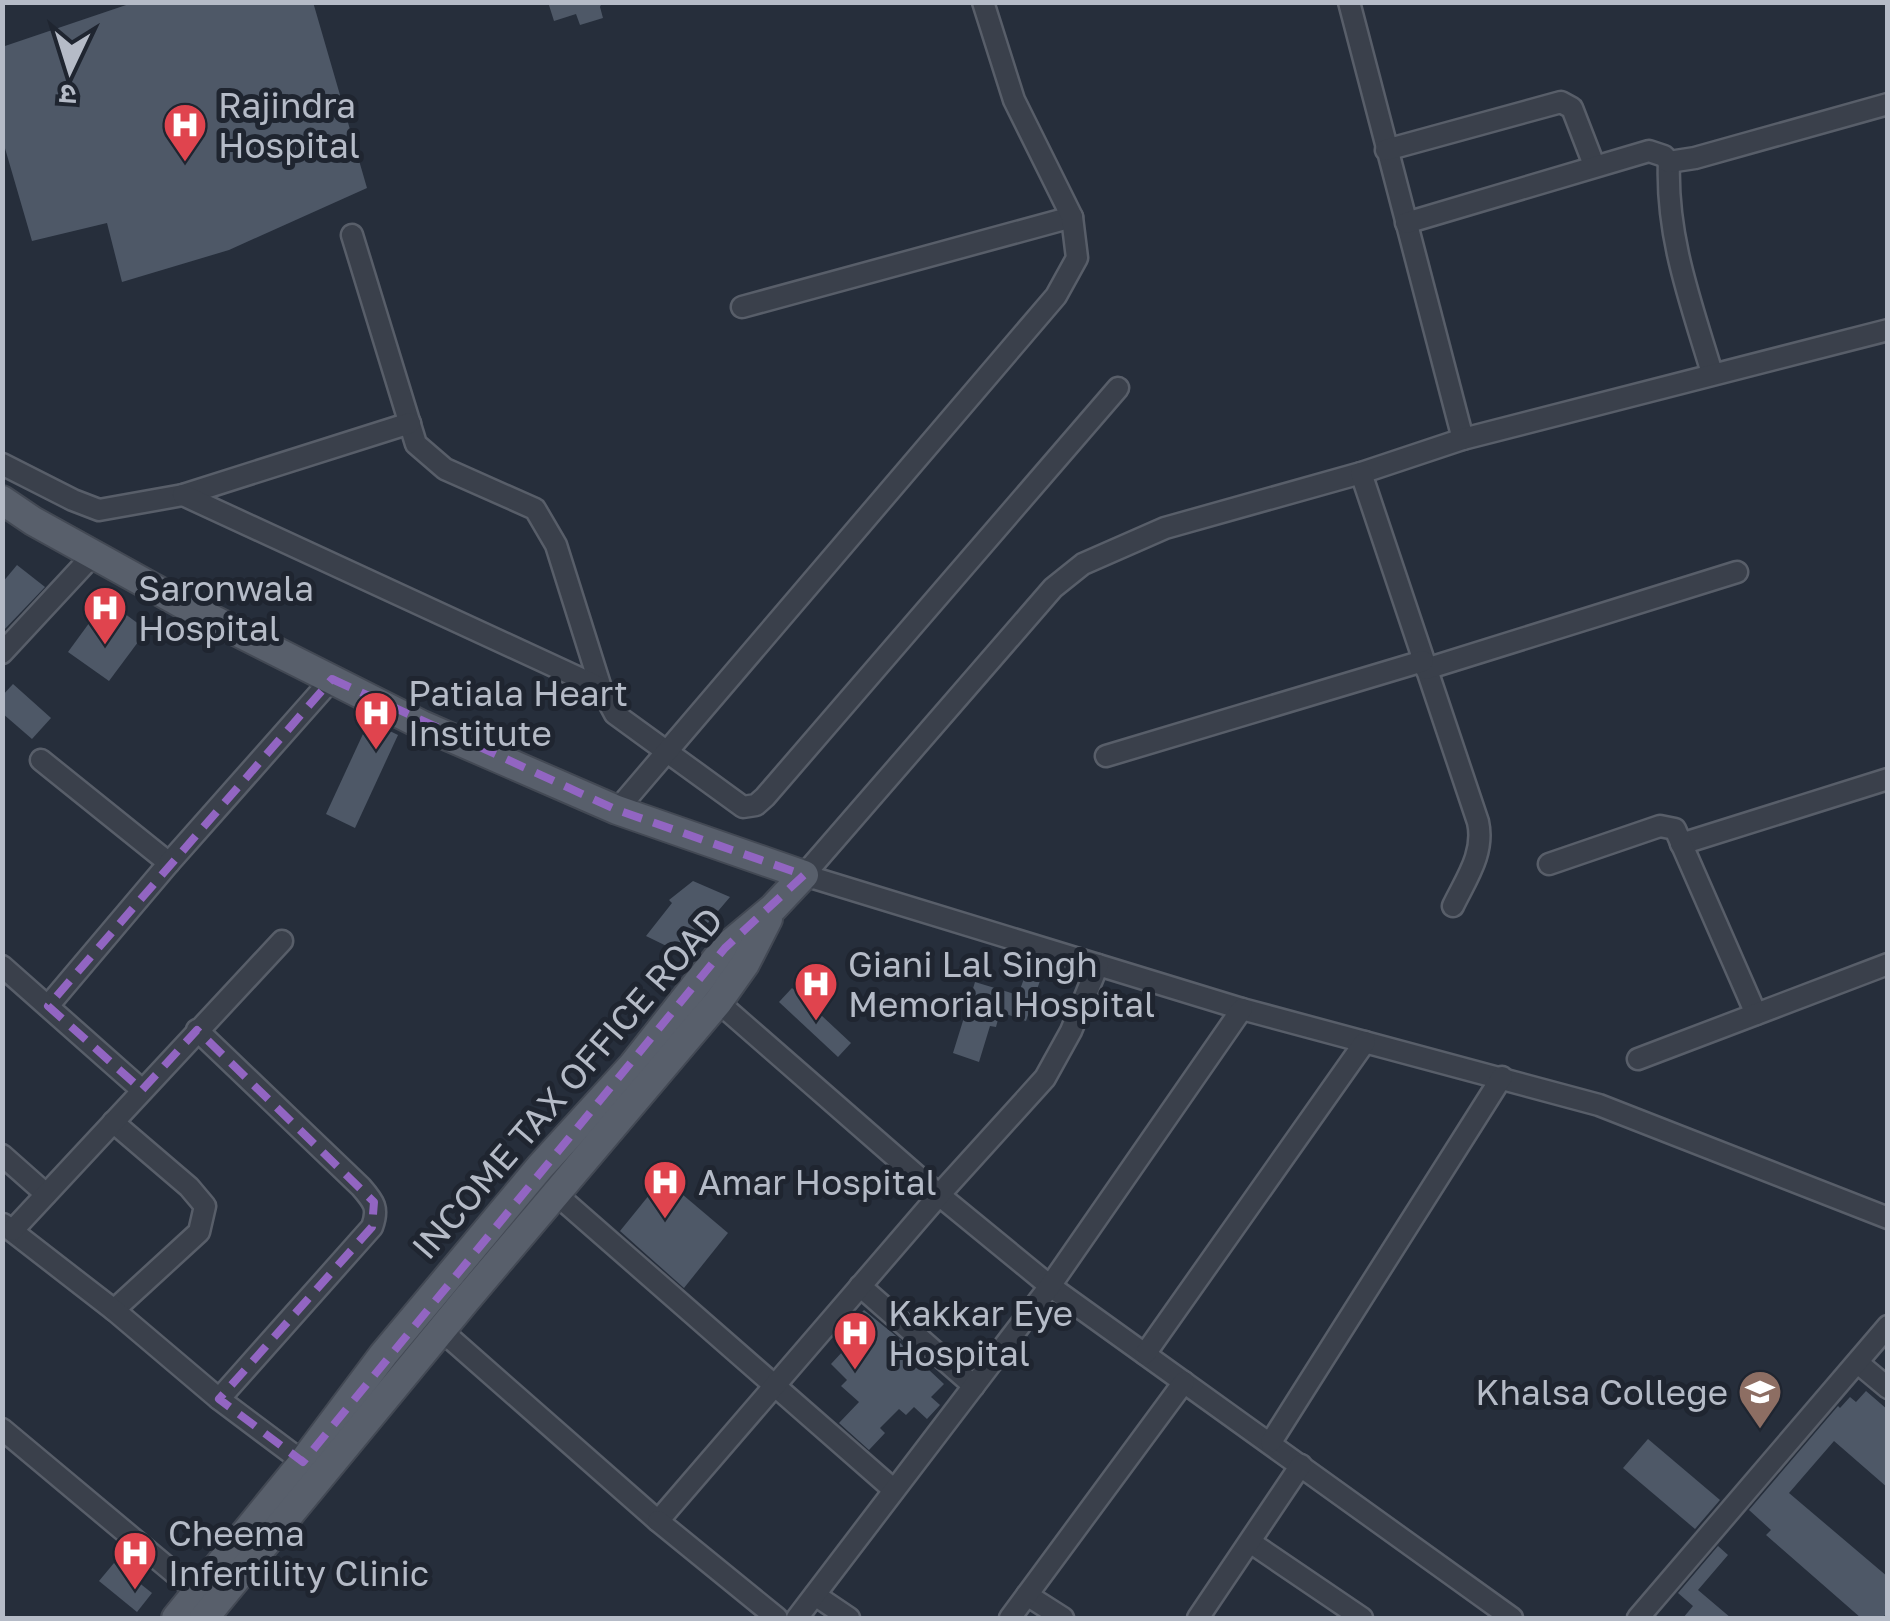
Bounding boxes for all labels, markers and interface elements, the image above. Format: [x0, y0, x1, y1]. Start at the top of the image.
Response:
north arrow [20, 20, 120, 120]
text: उ [58, 78, 78, 112]
place label: Rajindra Hospital [218, 84, 360, 166]
hospital icon: Rajindra Hospital [162, 102, 208, 163]
place label: Saronwala Hospital [138, 567, 314, 649]
hospital icon: Saronwala Hospital [82, 585, 128, 646]
place label: Patiala Heart Institute [408, 672, 628, 754]
hospital icon: Patiala Heart Institute [353, 690, 399, 751]
street label: INCOME TAX OFFICE ROAD [403, 899, 731, 1267]
place label: Giani Lal Singh Memorial Hospital [848, 943, 1155, 1025]
hospital icon: Giani Lal Singh Memorial Hospital [793, 961, 839, 1022]
hospital icon: Amar Hospital [642, 1159, 688, 1220]
place label: Amar Hospital [698, 1161, 937, 1203]
place label: Kakkar Eye Hospital [888, 1292, 1073, 1374]
hospital icon: Kakkar Eye Hospital [832, 1310, 878, 1371]
school or university icon: Khalsa College [1737, 1369, 1783, 1430]
place label: Khalsa College [1475, 1371, 1728, 1413]
place label: Cheema Infertility Clinic [168, 1512, 429, 1594]
hospital icon: Cheema Infertility Clinic [112, 1530, 158, 1591]

